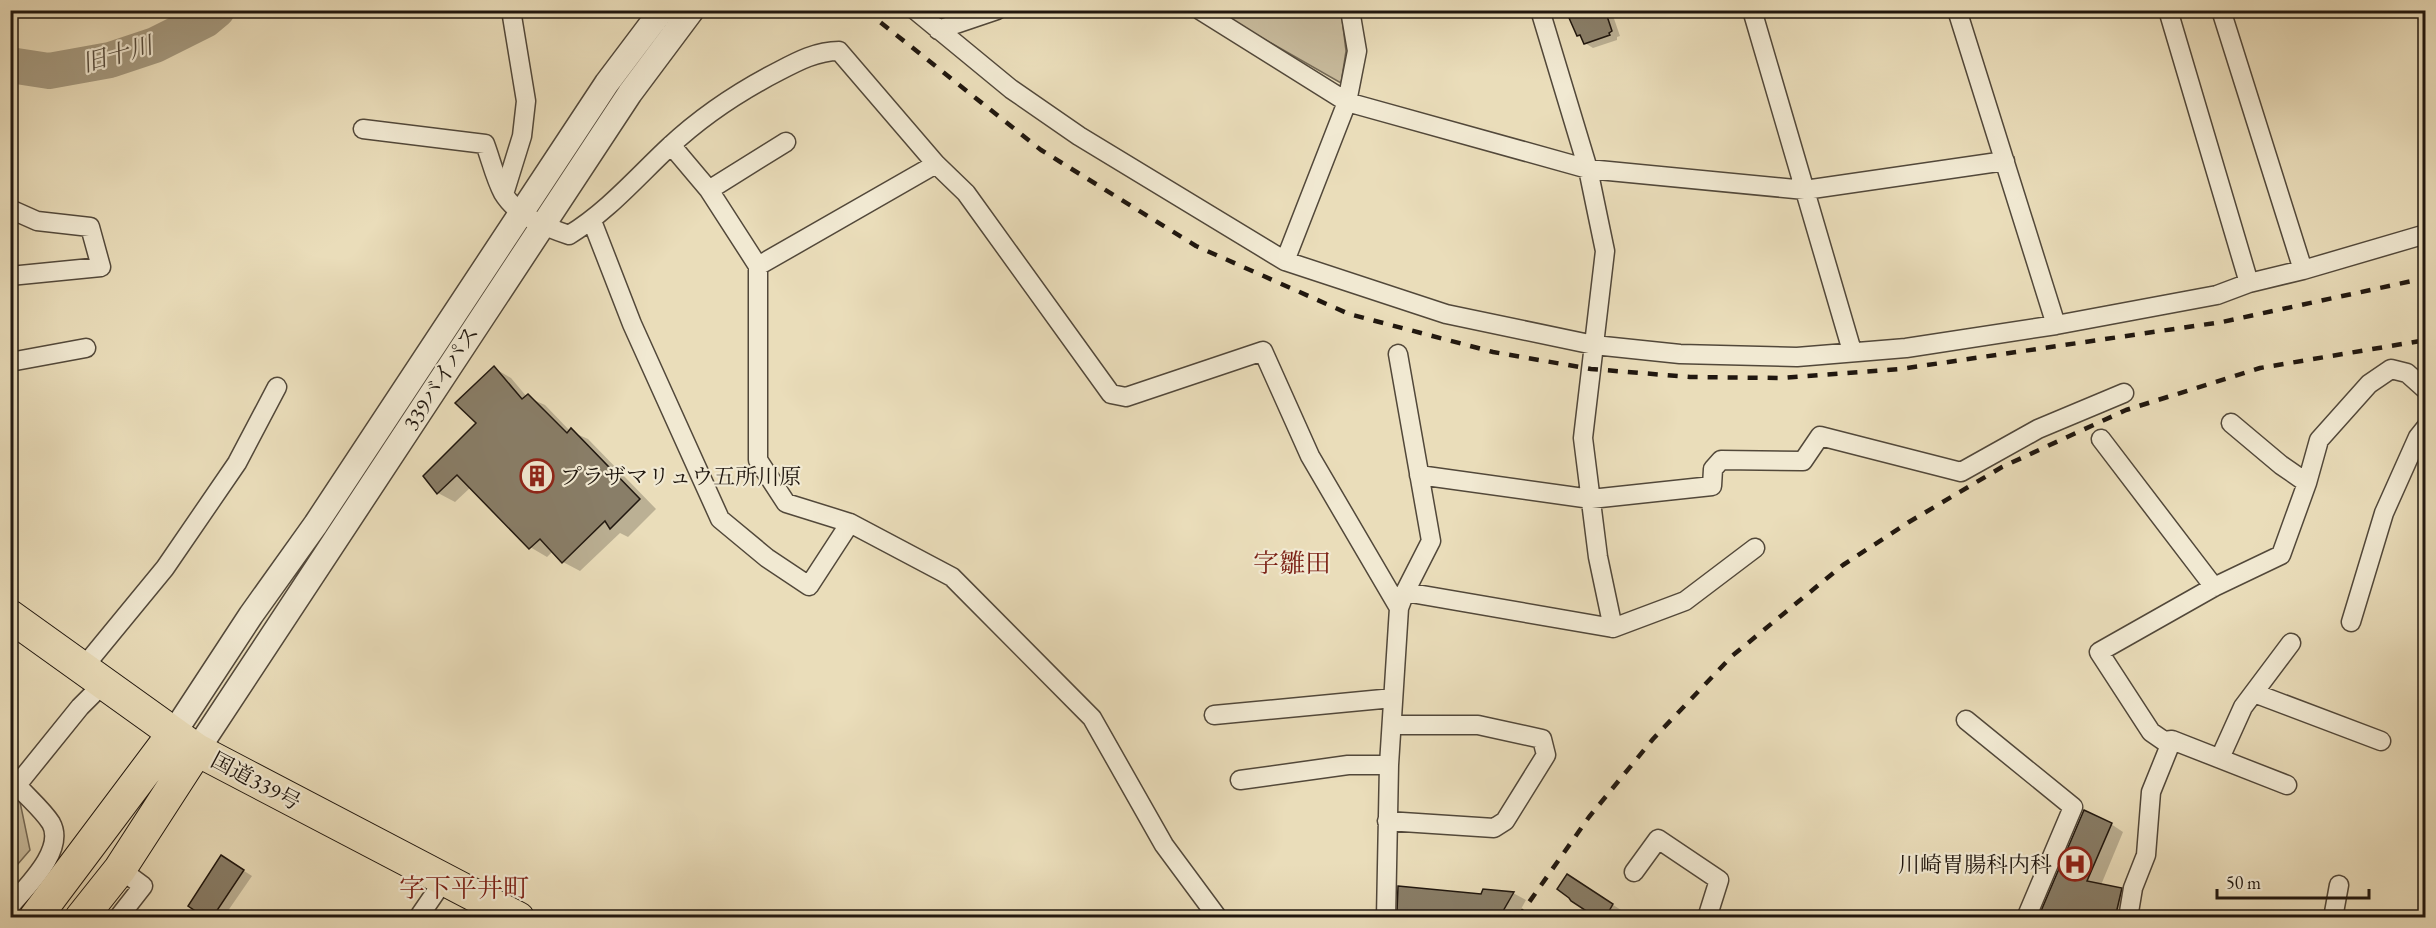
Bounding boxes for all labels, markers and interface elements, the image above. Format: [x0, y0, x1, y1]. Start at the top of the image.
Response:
water label: 旧十川 [78, 28, 159, 79]
street label: 339バイパス [396, 320, 486, 436]
building icon: プラザマリュウ五所川原 [519, 458, 555, 494]
place label: プラザマリュウ五所川原 [560, 462, 801, 491]
district label: 字雛田 [1253, 546, 1331, 580]
street label: 国道339号 [206, 745, 306, 817]
hospital icon: 川崎胃腸科内科 [2057, 846, 2093, 882]
place label: 川崎胃腸科内科 [1898, 850, 2052, 879]
scale bar [2217, 862, 2368, 900]
district label: 字下平井町 [399, 871, 529, 905]
text: 50 m [2226, 871, 2261, 894]

